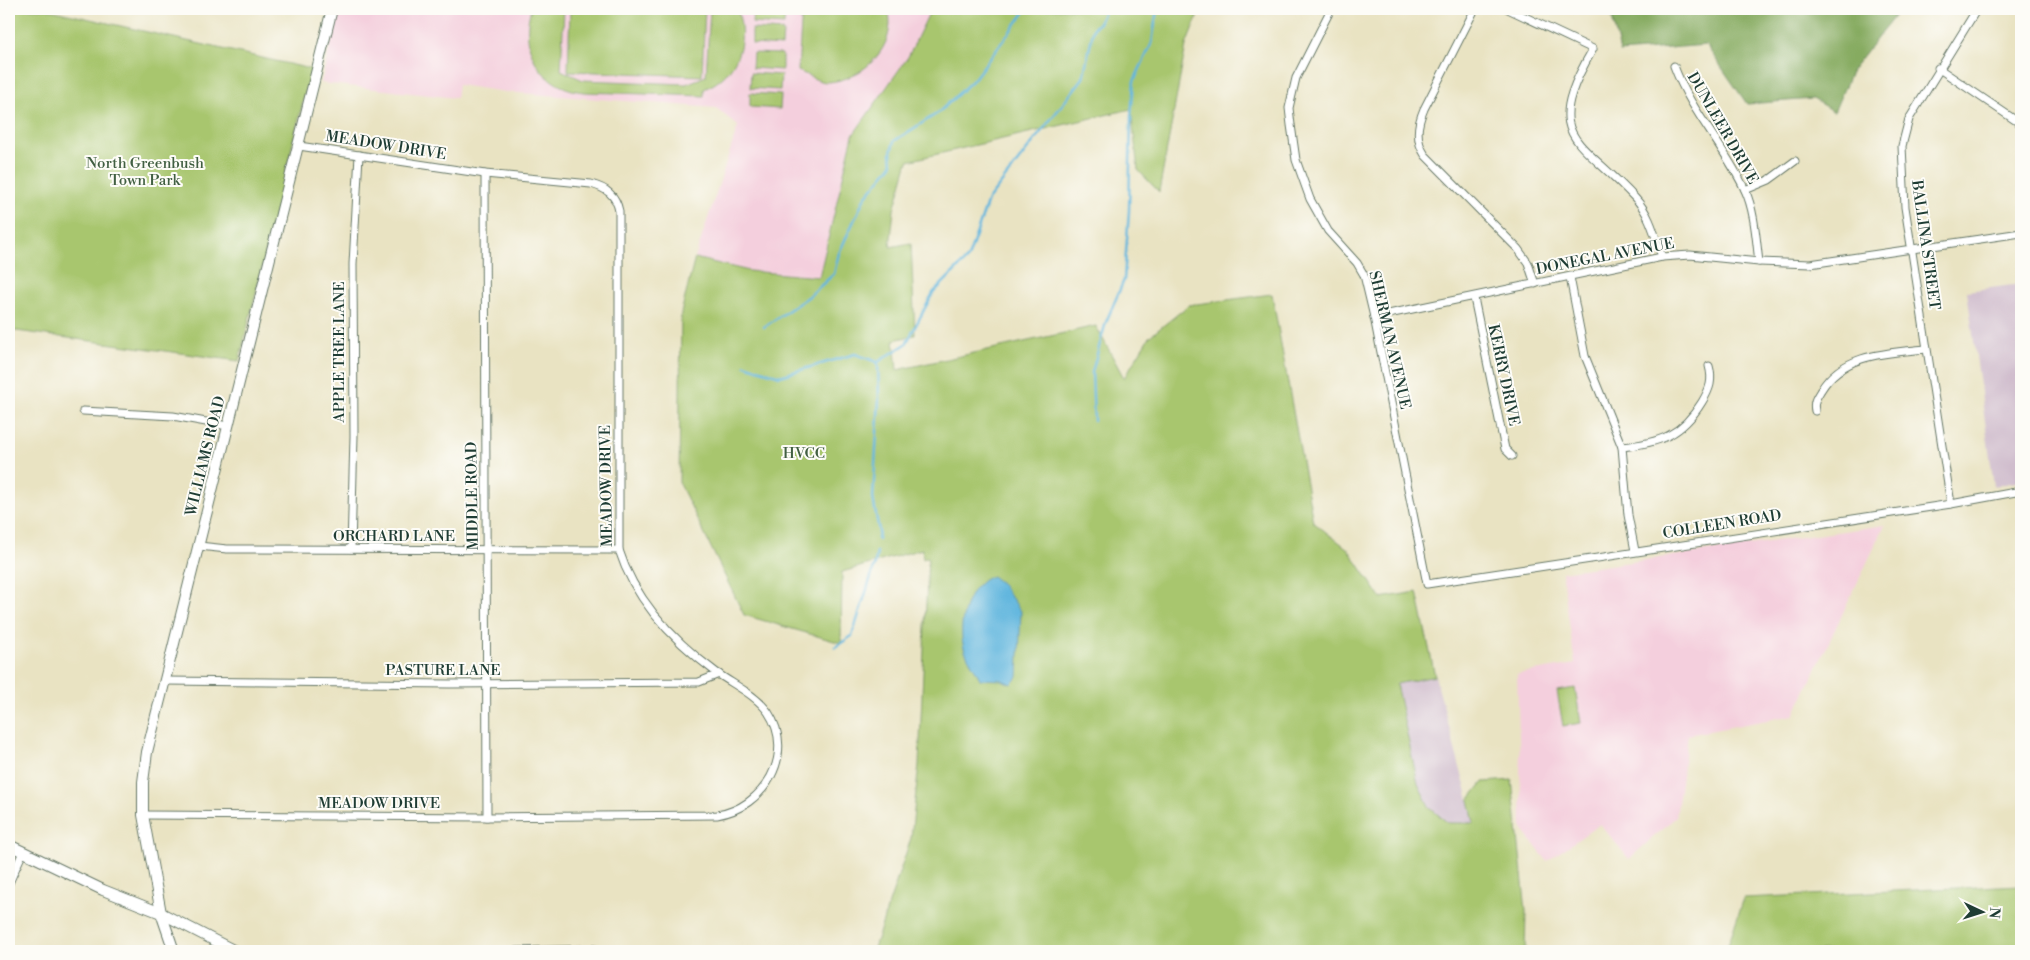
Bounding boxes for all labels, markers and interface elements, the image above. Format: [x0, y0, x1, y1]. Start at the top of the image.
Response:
street label: DUNLEER DRIVE [1683, 69, 1762, 188]
street label: MEADOW DRIVE [324, 127, 448, 164]
park label: North Greenbush Town Park [86, 154, 204, 190]
street label: BALLINA STREET [1907, 178, 1944, 312]
street label: DONEGAL AVENUE [1534, 234, 1676, 279]
street label: SHERMAN AVENUE [1364, 269, 1415, 411]
street label: APPLE TREE LANE [330, 281, 349, 424]
street label: KERRY DRIVE [1483, 323, 1524, 428]
street label: WILLIAMS ROAD [181, 394, 230, 519]
street label: MEADOW DRIVE [596, 425, 617, 547]
street label: MIDDLE ROAD [462, 441, 483, 551]
park label: HVCC [783, 444, 825, 463]
street label: COLLEEN ROAD [1661, 506, 1783, 543]
street label: ORCHARD LANE [333, 527, 455, 546]
street label: PASTURE LANE [385, 661, 501, 680]
street label: MEADOW DRIVE [318, 794, 440, 813]
north arrow [1958, 888, 2008, 938]
text: N [1985, 907, 2003, 919]

